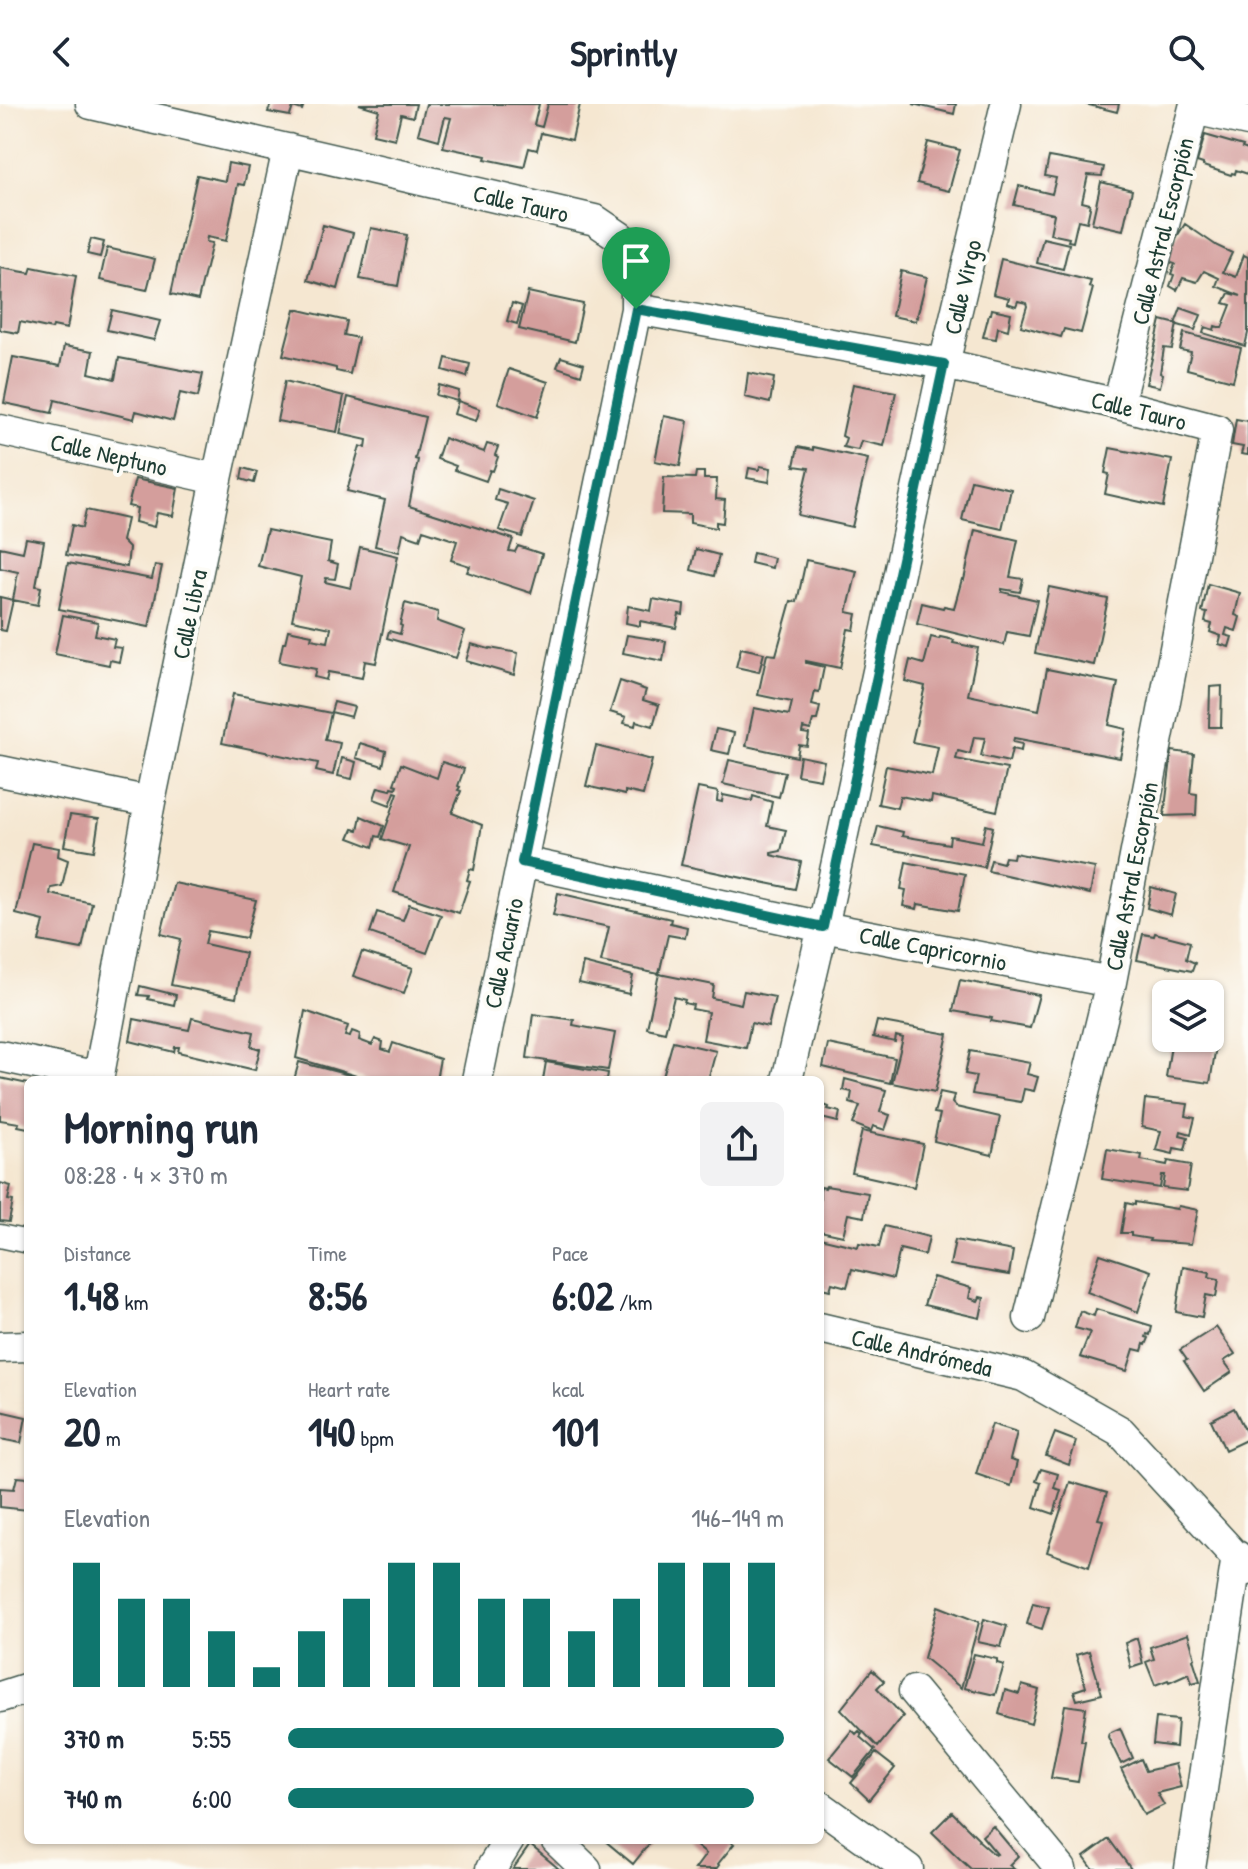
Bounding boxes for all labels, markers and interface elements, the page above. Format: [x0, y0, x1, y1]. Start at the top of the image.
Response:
text: Sprintly [570, 28, 678, 77]
icon: back [40, 30, 84, 74]
icon: search [1164, 30, 1208, 74]
street label: Calle Astral Escorpión [1123, 134, 1201, 328]
street label: Calle Tauro [470, 176, 572, 230]
pin [602, 227, 670, 309]
street label: Calle Virgo [936, 236, 989, 338]
icon: arrive [614, 239, 658, 283]
street label: Calle Tauro [1088, 383, 1190, 437]
street label: Calle Neptuno [47, 425, 171, 483]
street label: Calle Libra [164, 566, 214, 662]
street label: Calle Astral Escorpión [1097, 779, 1165, 973]
street label: Calle Acuario [476, 894, 530, 1011]
street label: Calle Capricornio [857, 918, 1010, 978]
map controls [1152, 980, 1224, 1052]
button: layers [1152, 980, 1224, 1052]
text: Morning run [64, 1097, 259, 1157]
button: share [700, 1102, 784, 1186]
text: 08:28 · 4 × 370 m [64, 1157, 228, 1192]
text: Distance [64, 1238, 131, 1268]
text: Time [308, 1238, 347, 1268]
text: Pace [552, 1238, 589, 1268]
text: 1.48 [64, 1268, 119, 1322]
text: 8:56 [308, 1268, 367, 1322]
text: 6:02 [552, 1268, 614, 1322]
text: km [119, 1287, 149, 1317]
text: /km [614, 1287, 652, 1317]
street label: Calle Andrómeda [849, 1320, 995, 1384]
text: Elevation [64, 1374, 137, 1404]
text: Heart rate [308, 1374, 390, 1404]
text: kcal [552, 1374, 584, 1404]
text: 20 [64, 1404, 101, 1458]
text: 140 [308, 1404, 355, 1458]
text: 101 [552, 1404, 599, 1458]
text: m [101, 1423, 121, 1453]
text: bpm [355, 1423, 394, 1453]
text: Elevation [64, 1500, 150, 1535]
text: 146–149 m [691, 1500, 784, 1535]
text: 370 m [64, 1721, 124, 1756]
text: 5:55 [192, 1721, 231, 1756]
text: 740 m [64, 1781, 122, 1816]
text: 6:00 [192, 1781, 232, 1816]

